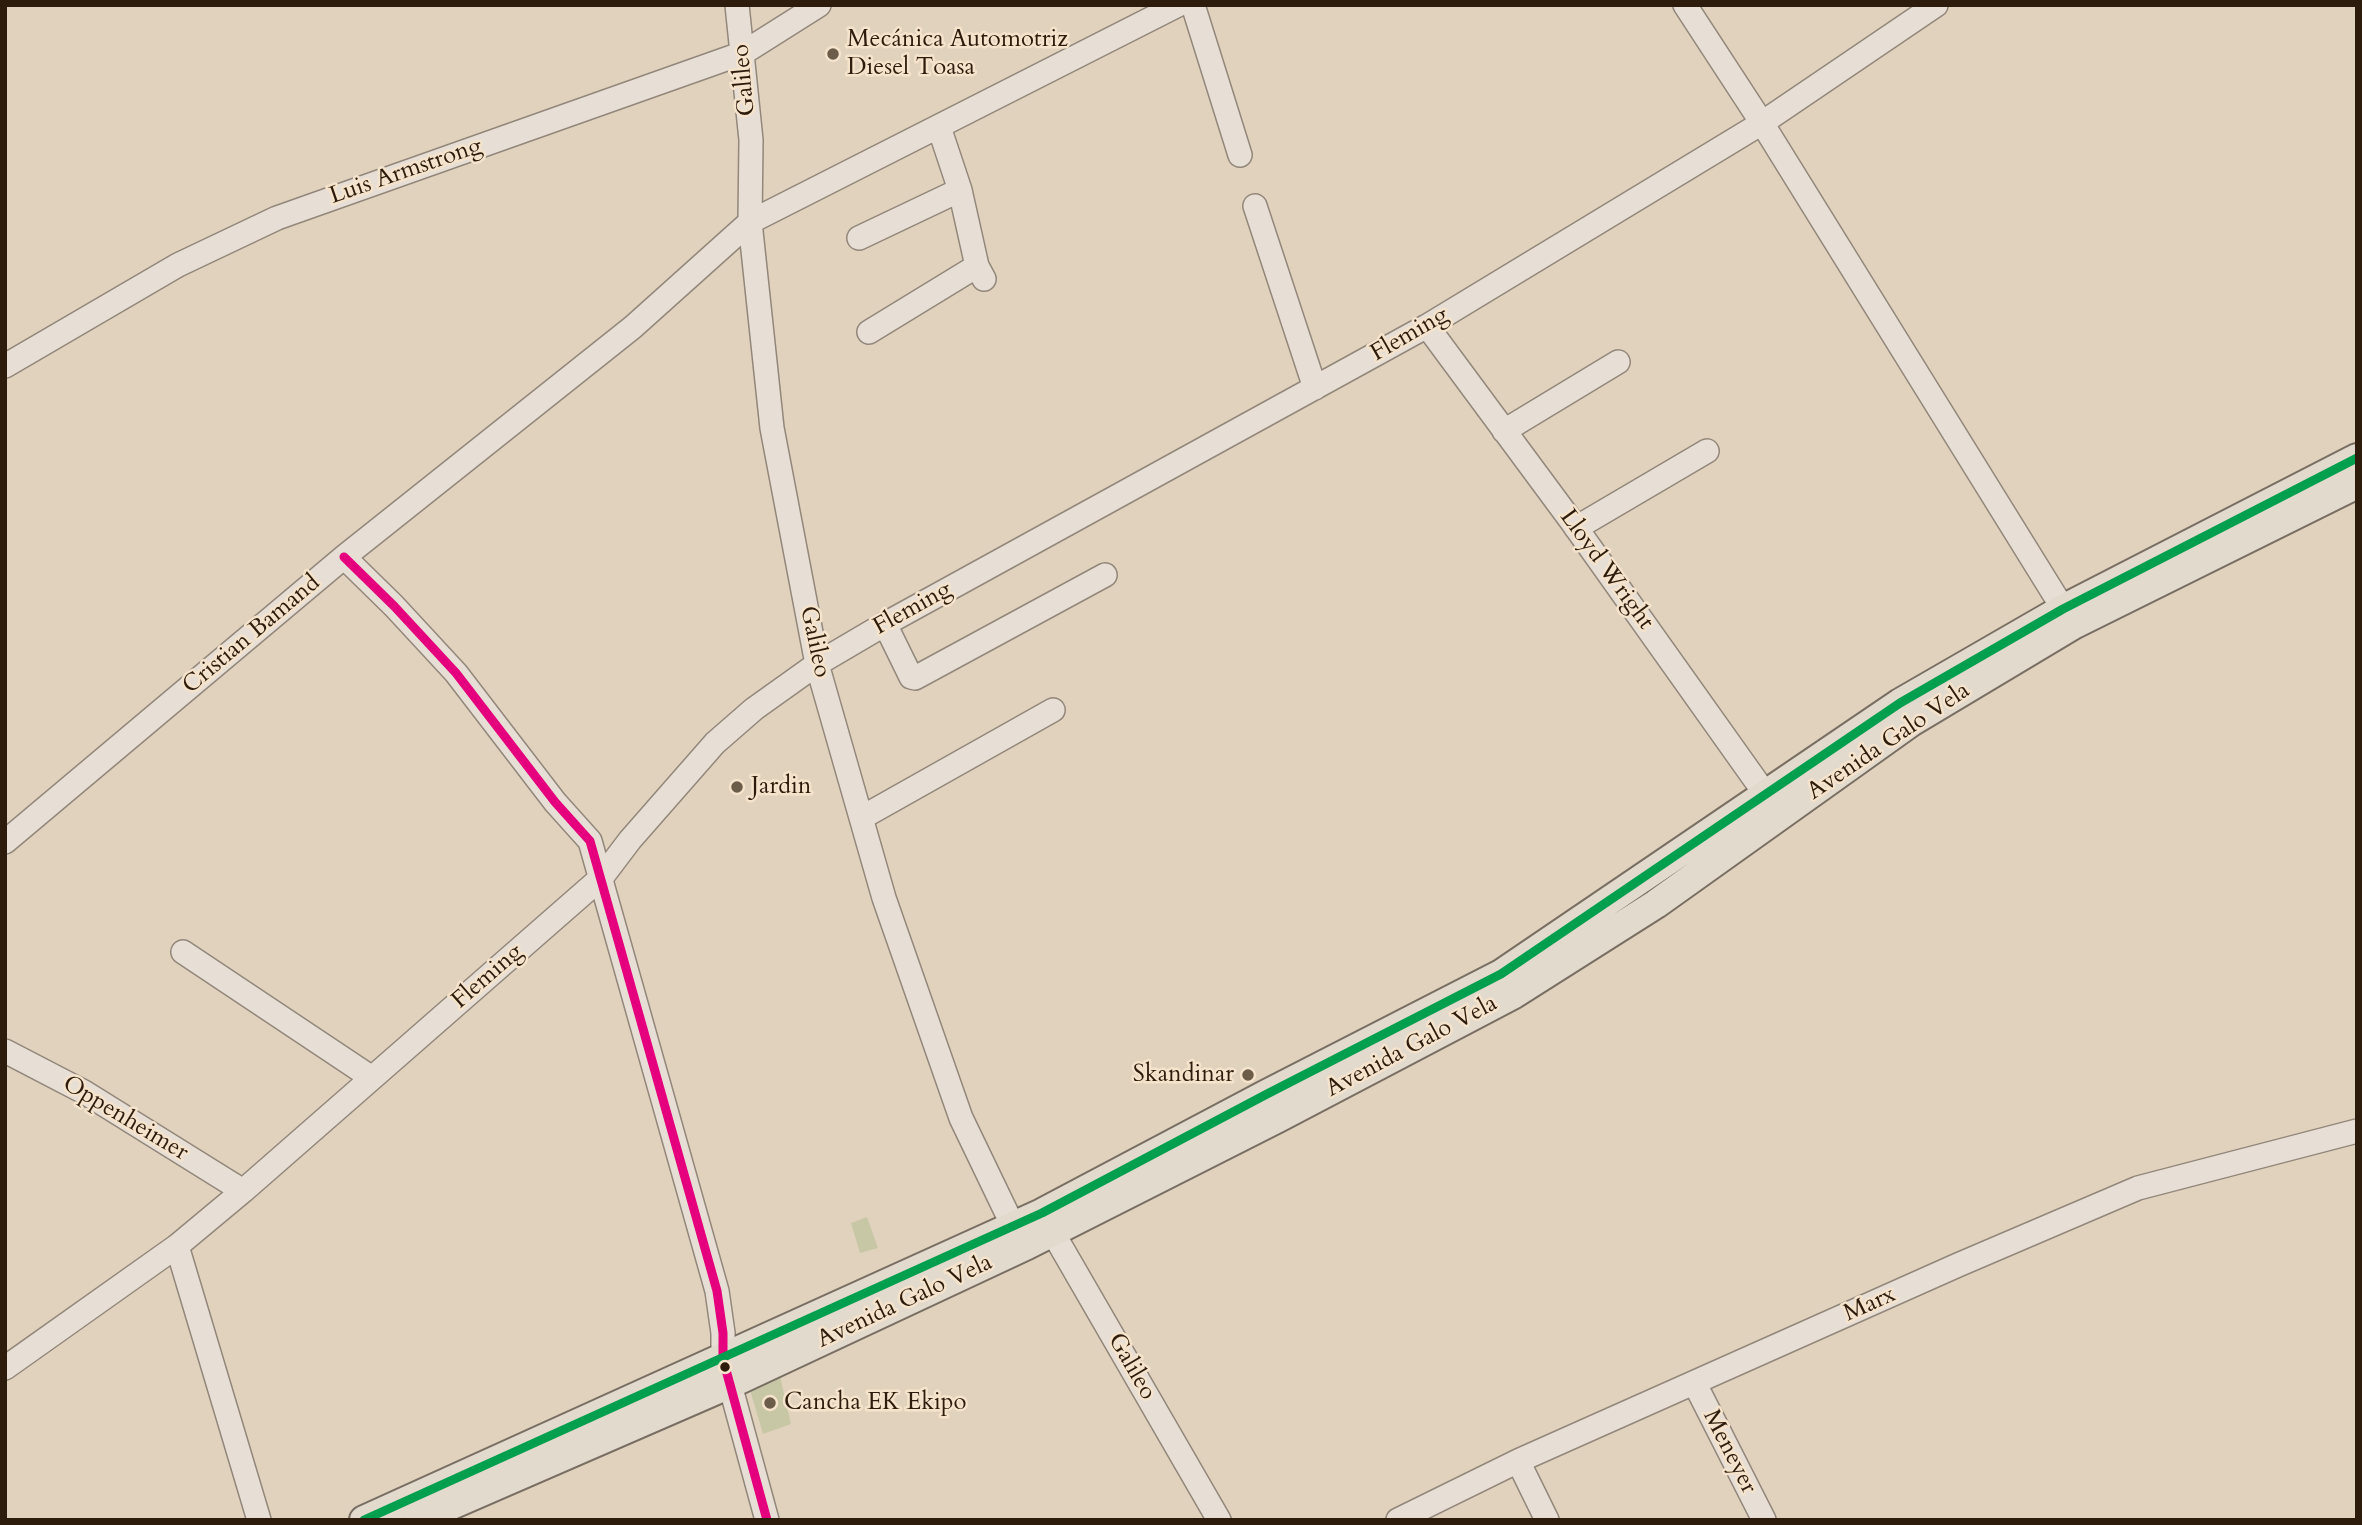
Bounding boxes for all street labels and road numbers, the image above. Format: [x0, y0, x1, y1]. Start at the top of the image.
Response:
street label: Galileo [728, 43, 762, 117]
street label: Luis Armstrong [326, 132, 486, 212]
street label: Fleming [1366, 301, 1454, 369]
street label: Lloyd Wright [1553, 504, 1659, 636]
street label: Cristian Bamand [177, 569, 327, 701]
street label: Fleming [869, 576, 957, 642]
street label: Galileo [792, 604, 836, 680]
street label: Avenida Galo Vela [1802, 677, 1976, 807]
street label: Fleming [447, 938, 529, 1016]
street label: Avenida Galo Vela [1321, 990, 1503, 1104]
street label: Oppenheimer [57, 1070, 193, 1168]
street label: Avenida Galo Vela [813, 1249, 997, 1355]
street label: Marx [1840, 1281, 1900, 1329]
street label: Galileo [1100, 1329, 1162, 1405]
street label: Meneyer [1696, 1405, 1762, 1499]

